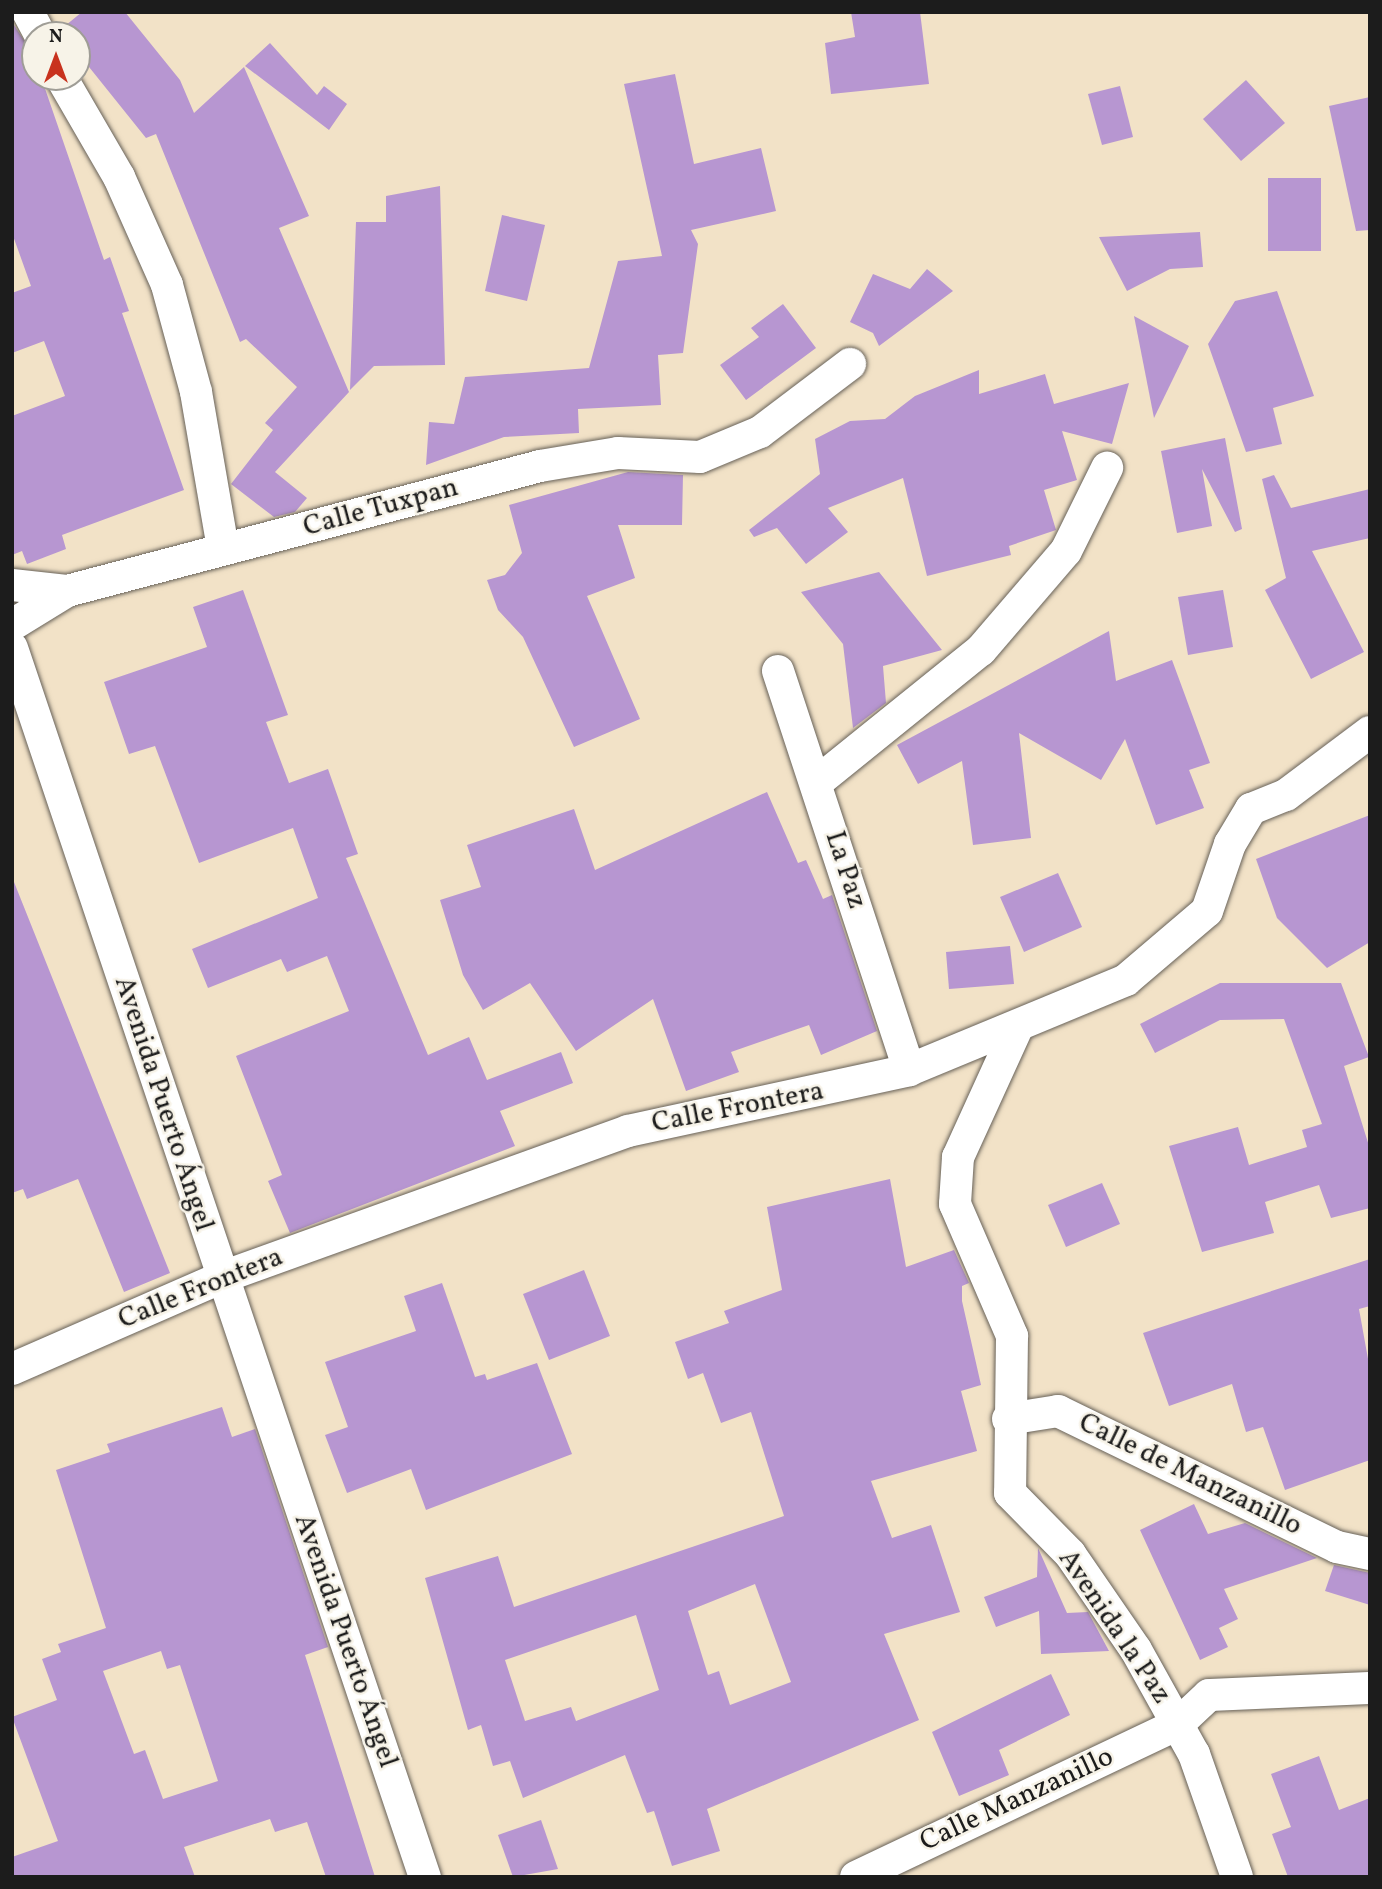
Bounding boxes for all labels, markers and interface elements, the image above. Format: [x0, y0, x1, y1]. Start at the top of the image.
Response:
north arrow [21, 21, 91, 91]
text: N [49, 24, 63, 50]
street label: Calle Tuxpan [299, 471, 463, 545]
street label: La Paz [817, 827, 873, 913]
street label: Avenida Puerto Ángel [106, 972, 220, 1236]
street label: Calle Frontera [649, 1075, 827, 1141]
street label: Calle Frontera [114, 1241, 288, 1337]
street label: Calle de Manzanillo [1073, 1406, 1307, 1544]
street label: Avenida Puerto Ángel [286, 1510, 404, 1772]
street label: Avenida la Paz [1050, 1544, 1178, 1710]
street label: Calle Manzanillo [915, 1741, 1119, 1859]

